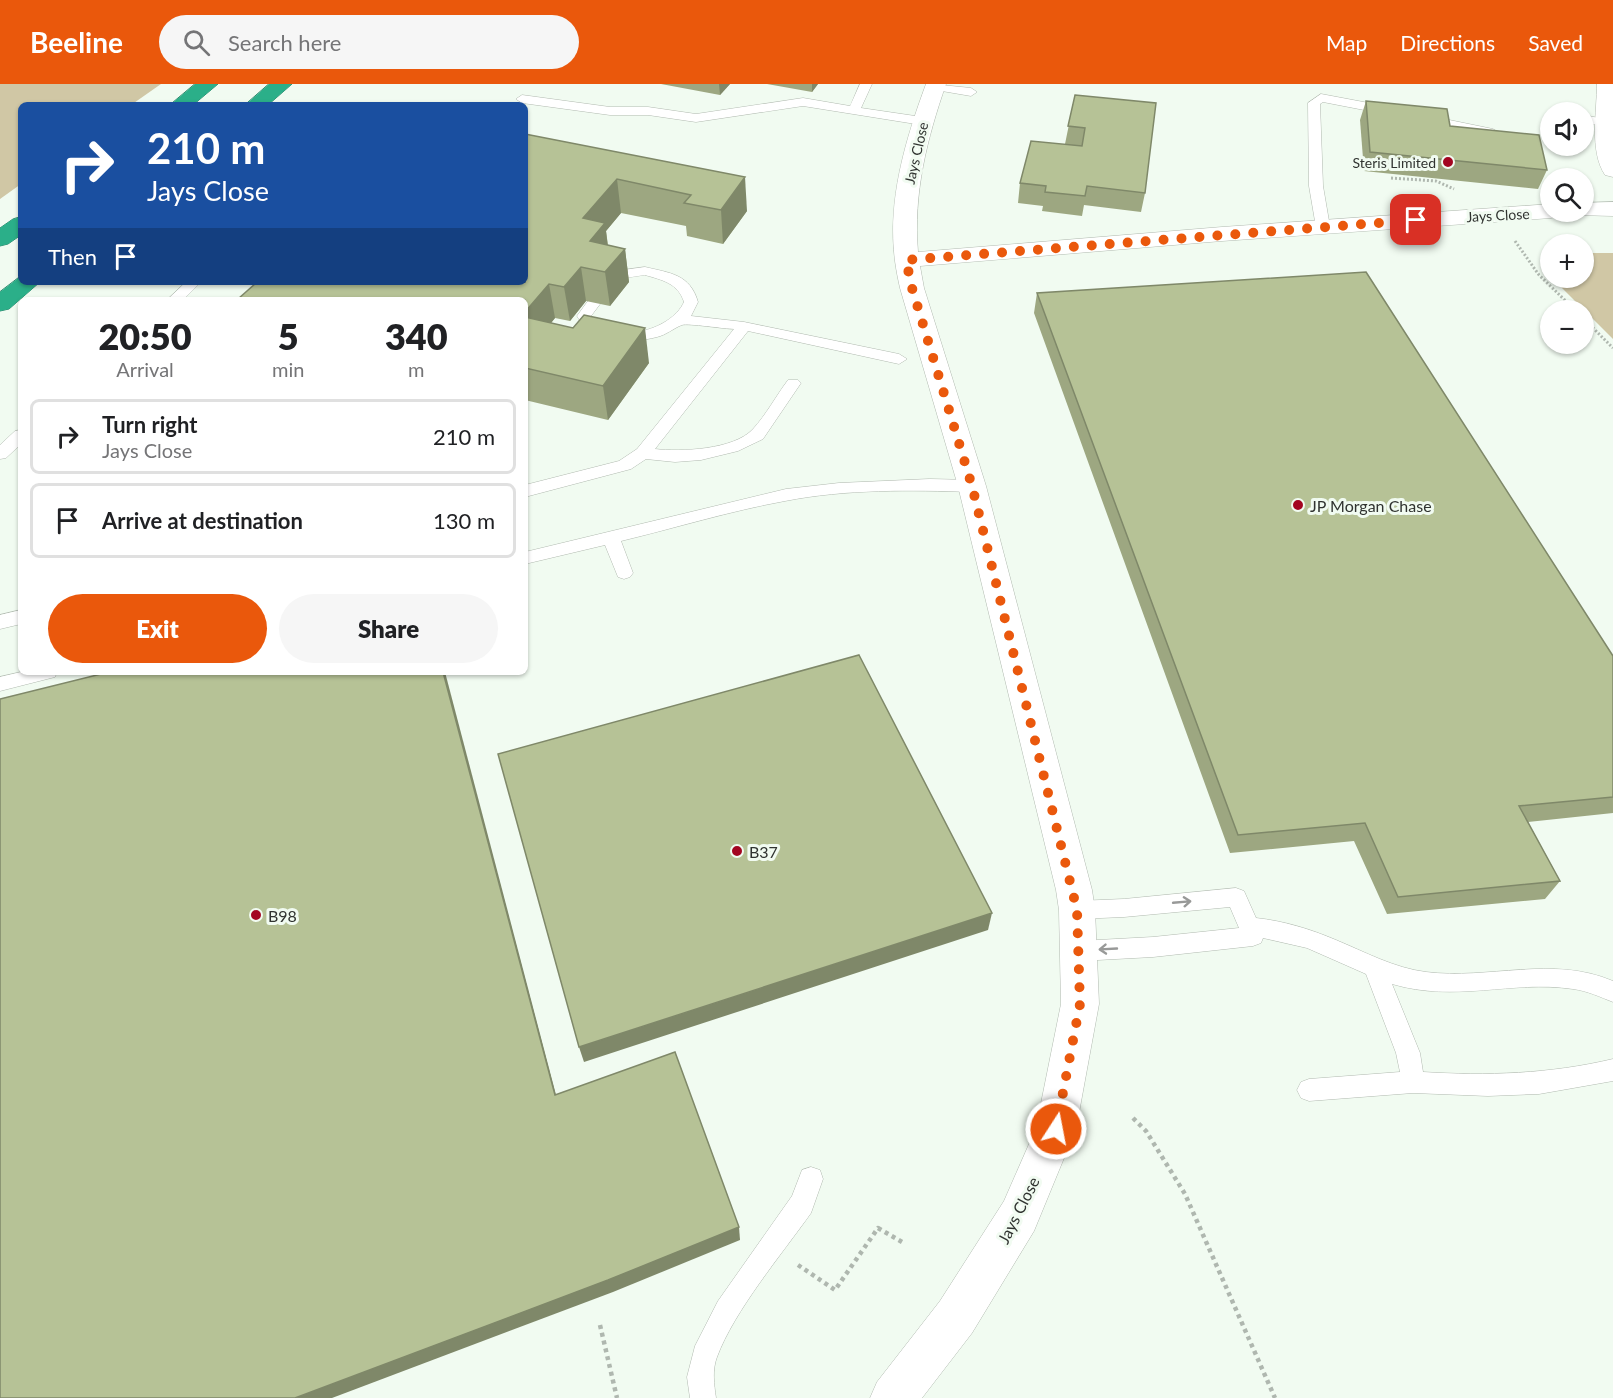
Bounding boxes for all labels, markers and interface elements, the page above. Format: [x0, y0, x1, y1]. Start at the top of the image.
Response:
search box [159, 15, 579, 69]
text: Beeline [30, 25, 123, 59]
icon: search [180, 26, 213, 59]
text: Search here [228, 29, 341, 56]
text: Map [1326, 30, 1367, 55]
text: Directions [1400, 30, 1495, 55]
text: Saved [1528, 30, 1583, 55]
map controls [1540, 102, 1594, 354]
button: sound [1540, 102, 1594, 156]
street label: Jays Close [901, 120, 931, 186]
text: 210 m [147, 123, 265, 173]
icon: right [48, 126, 126, 204]
place label: Steris Limited [1353, 154, 1436, 171]
marker: Steris Limited [1441, 155, 1455, 169]
button: search [1540, 168, 1594, 222]
text: Jays Close [147, 174, 269, 207]
pin [1390, 194, 1441, 245]
icon: arrive [1399, 203, 1432, 236]
street label: Jays Close [1466, 205, 1530, 225]
button: + [1540, 234, 1594, 288]
icon: arrive [109, 240, 142, 273]
text: Then [48, 243, 97, 270]
button: − [1540, 300, 1594, 354]
text: 20:50 [98, 314, 192, 358]
text: 5 [278, 314, 299, 358]
text: 340 [385, 314, 448, 358]
text: Arrival [116, 357, 174, 381]
text: min [272, 357, 304, 381]
text: m [408, 357, 424, 381]
text: Turn right [102, 411, 197, 438]
icon: right [51, 420, 84, 453]
text: 210 m [433, 423, 495, 450]
text: Jays Close [102, 438, 192, 462]
place label: JP Morgan Chase [1310, 496, 1432, 515]
marker: JP Morgan Chase [1291, 498, 1305, 512]
icon: arrive [51, 504, 84, 537]
text: Arrive at destination [102, 507, 303, 534]
text: 130 m [433, 507, 495, 534]
button: Exit [48, 594, 267, 663]
button: Share [279, 594, 498, 663]
place label: B37 [749, 842, 778, 861]
marker: B37 [730, 844, 744, 858]
one-way arrow [1171, 896, 1191, 907]
place label: B98 [268, 906, 297, 925]
marker: B98 [249, 908, 263, 922]
one-way arrow [1098, 944, 1118, 955]
position arrow [1024, 1097, 1088, 1161]
street label: Jays Close [993, 1173, 1043, 1247]

